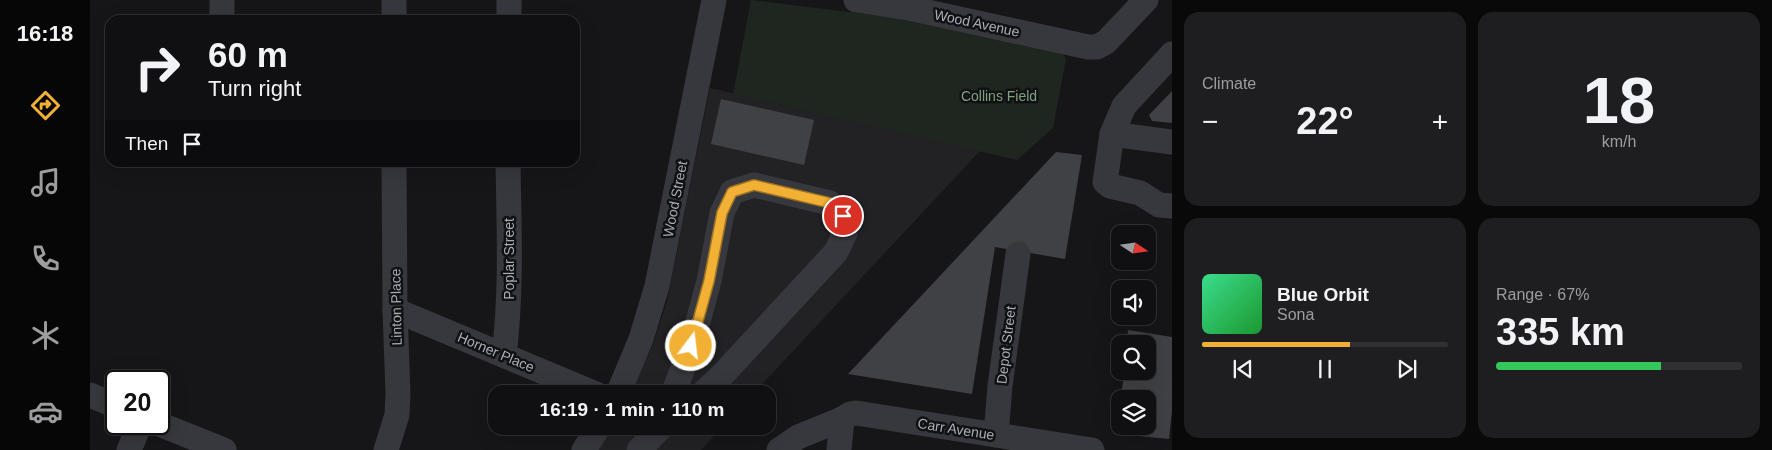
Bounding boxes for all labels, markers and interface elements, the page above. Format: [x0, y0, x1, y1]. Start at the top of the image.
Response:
street label: Wood Avenue [933, 6, 1021, 40]
text: 16:18 [17, 21, 73, 46]
icon: right [125, 35, 190, 100]
text: 60 m [208, 35, 288, 74]
text: 18 [1583, 64, 1655, 137]
text: Climate [1202, 75, 1256, 92]
text: Turn right [208, 76, 301, 101]
icon: directions [28, 88, 63, 123]
park label: Collins Field [961, 88, 1037, 104]
text: 22° [1296, 100, 1354, 142]
text: − [1202, 106, 1218, 137]
text: + [1432, 106, 1448, 137]
icon: arrive [178, 130, 206, 158]
text: Then [125, 133, 168, 154]
text: km/h [1602, 133, 1636, 150]
street label: Wood Street [660, 159, 690, 239]
icon: music [28, 165, 63, 200]
pin [822, 195, 864, 237]
icon: arrive [829, 202, 857, 230]
street label: Poplar Street [501, 218, 517, 300]
north arrow [1111, 225, 1156, 270]
map controls [1111, 225, 1156, 435]
icon: phone [28, 241, 63, 276]
street label: Linton Place [387, 268, 405, 346]
button: sound [1111, 280, 1156, 325]
text: Blue Orbit [1277, 284, 1369, 305]
text: Range · 67% [1496, 286, 1589, 303]
street label: Depot Street [993, 305, 1019, 385]
text: Sona [1277, 306, 1314, 323]
text: 335 km [1496, 311, 1625, 353]
icon: climate [28, 318, 63, 353]
position arrow [664, 319, 716, 371]
street label: Horner Place [455, 329, 537, 375]
button: search [1111, 335, 1156, 380]
icon: previous [1229, 355, 1257, 383]
icon: pause [1311, 355, 1339, 383]
icon: next [1393, 355, 1421, 383]
speed limit sign: 20 [105, 370, 170, 435]
button: layers [1111, 390, 1156, 435]
icon: car [28, 394, 63, 429]
text: 16:19 · 1 min · 110 m [540, 399, 724, 420]
street label: Carr Avenue [916, 415, 996, 443]

